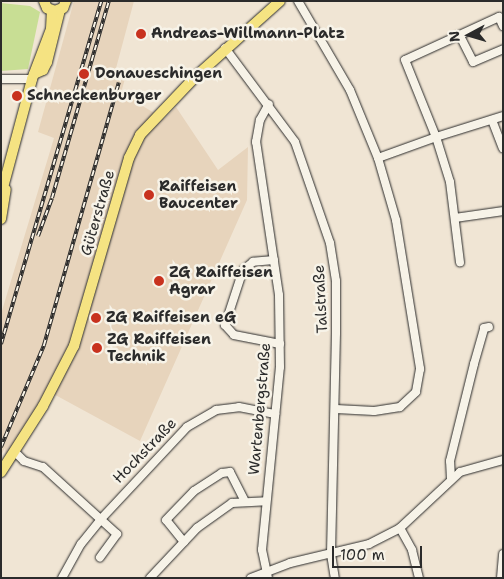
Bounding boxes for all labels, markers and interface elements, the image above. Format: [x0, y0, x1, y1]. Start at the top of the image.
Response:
north arrow [444, 10, 494, 60]
place label: Andreas-Willmann-Platz [151, 25, 345, 43]
marker: Andreas-Willmann-Platz [135, 28, 147, 40]
text: N [445, 30, 464, 43]
place label: Donaueschingen [95, 65, 222, 83]
marker: Donaueschingen [77, 67, 91, 81]
place label: Schneckenburger [27, 87, 162, 105]
marker: Schneckenburger [11, 90, 23, 102]
street label: Güterstraße [77, 168, 119, 258]
place label: Raiffeisen Baucenter [159, 177, 238, 212]
marker: Raiffeisen Baucenter [143, 189, 155, 201]
place label: ZG Raiffeisen Agrar [169, 263, 273, 298]
street label: Talstraße [310, 264, 332, 334]
marker: ZG Raiffeisen Agrar [153, 275, 165, 287]
place label: ZG Raiffeisen eG [106, 309, 236, 327]
marker: ZG Raiffeisen eG [90, 312, 102, 324]
place label: ZG Raiffeisen Technik [107, 330, 211, 365]
marker: ZG Raiffeisen Technik [91, 342, 103, 354]
street label: Wartenbergstraße [245, 342, 275, 476]
street label: Hochstraße [109, 415, 181, 487]
scale bar [334, 536, 424, 568]
text: 100 m [340, 545, 385, 565]

